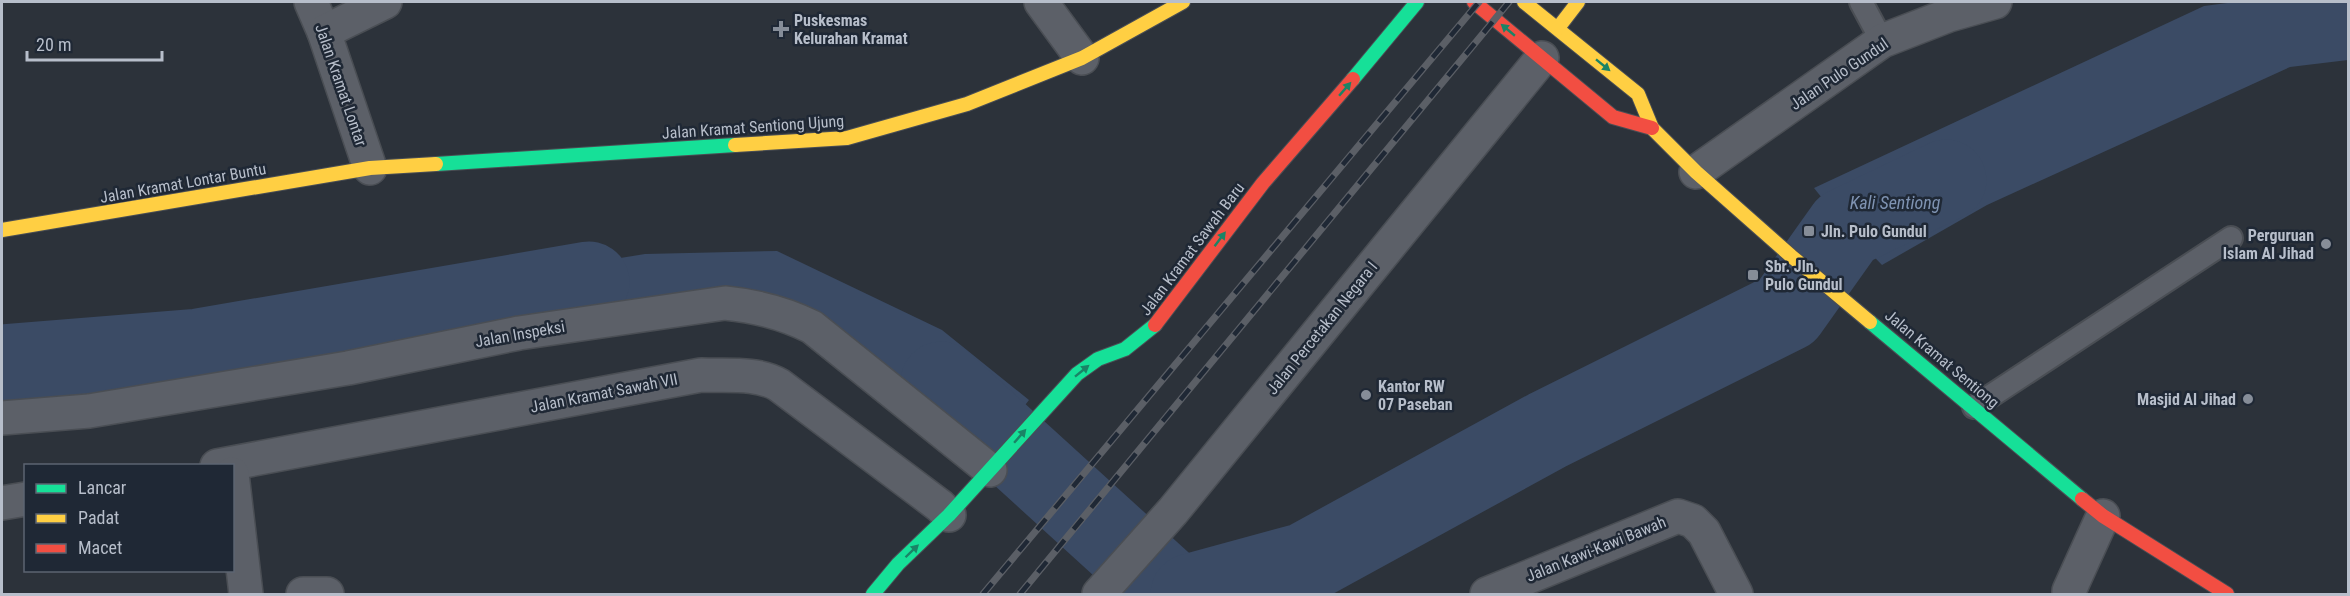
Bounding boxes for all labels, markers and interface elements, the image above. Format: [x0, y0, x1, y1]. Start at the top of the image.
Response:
place label: Puskesmas Kelurahan Kramat [794, 11, 908, 48]
marker: Puskesmas Kelurahan Kramat [772, 20, 790, 38]
street label: Jalan Kramat Lontar [311, 21, 371, 149]
scale bar [27, 24, 162, 62]
one-way arrow [1501, 24, 1516, 37]
text: 20 m [36, 34, 71, 55]
street label: Jalan Pulo Gundul [1786, 34, 1892, 114]
one-way arrow [1595, 58, 1610, 71]
one-way arrow [1338, 82, 1351, 97]
street label: Jalan Kramat Sentiong Ujung [661, 111, 845, 143]
street label: Jalan Kramat Lontar Buntu [99, 159, 267, 207]
street label: Jalan Kramat Sawah Baru [1136, 179, 1248, 319]
water label: Kali Sentiong [1850, 192, 1941, 213]
place label: Jln. Pulo Gundul [1821, 222, 1927, 241]
marker: Jln. Pulo Gundul [1802, 224, 1816, 238]
place label: Perguruan Islam Al Jihad [2223, 226, 2314, 263]
one-way arrow [1214, 231, 1227, 247]
marker: Perguruan Islam Al Jihad [2319, 237, 2333, 251]
place label: Sbr. Jln. Pulo Gundul [1765, 257, 1843, 294]
street label: Jalan Percetakan Negara I [1263, 258, 1381, 398]
marker: Sbr. Jln. Pulo Gundul [1746, 268, 1760, 282]
street label: Jalan Kramat Sentiong [1881, 306, 2003, 412]
street label: Jalan Inspeksi [474, 317, 566, 351]
one-way arrow [1075, 366, 1090, 378]
street label: Jalan Kramat Sawah VII [529, 369, 679, 417]
place label: Kantor RW 07 Paseban [1378, 377, 1453, 414]
marker: Kantor RW 07 Paseban [1359, 388, 1373, 402]
place label: Masjid Al Jihad [2137, 390, 2236, 409]
marker: Masjid Al Jihad [2241, 392, 2255, 406]
one-way arrow [1013, 429, 1026, 444]
legend [24, 464, 234, 572]
text: Lancar [78, 477, 127, 498]
text: Padat [78, 507, 119, 528]
street label: Jalan Kawi-Kawi Bawah [1523, 512, 1669, 586]
text: Macet [78, 537, 122, 558]
one-way arrow [904, 544, 919, 558]

